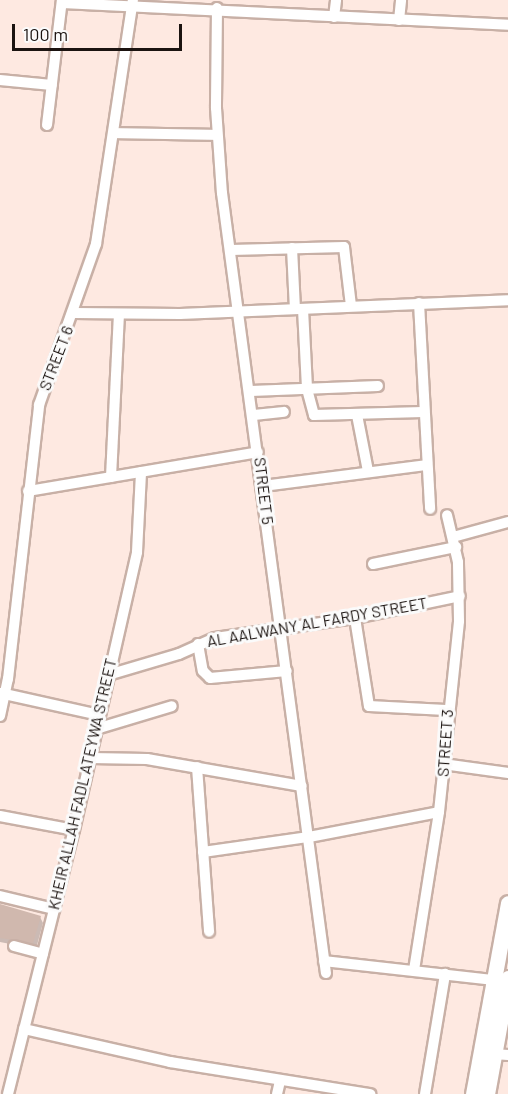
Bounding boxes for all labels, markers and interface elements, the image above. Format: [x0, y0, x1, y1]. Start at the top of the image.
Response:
scale bar [15, 12, 184, 50]
text: 100 m [23, 23, 68, 45]
street label: STREET 6 [35, 323, 77, 393]
street label: STREET 5 [250, 456, 278, 526]
street label: AL AALWANY AL FARDY STREET [205, 593, 429, 651]
street label: KHEIR ALLAH FADL ATEYWA STREET [44, 656, 120, 912]
street label: STREET 3 [433, 709, 457, 777]

